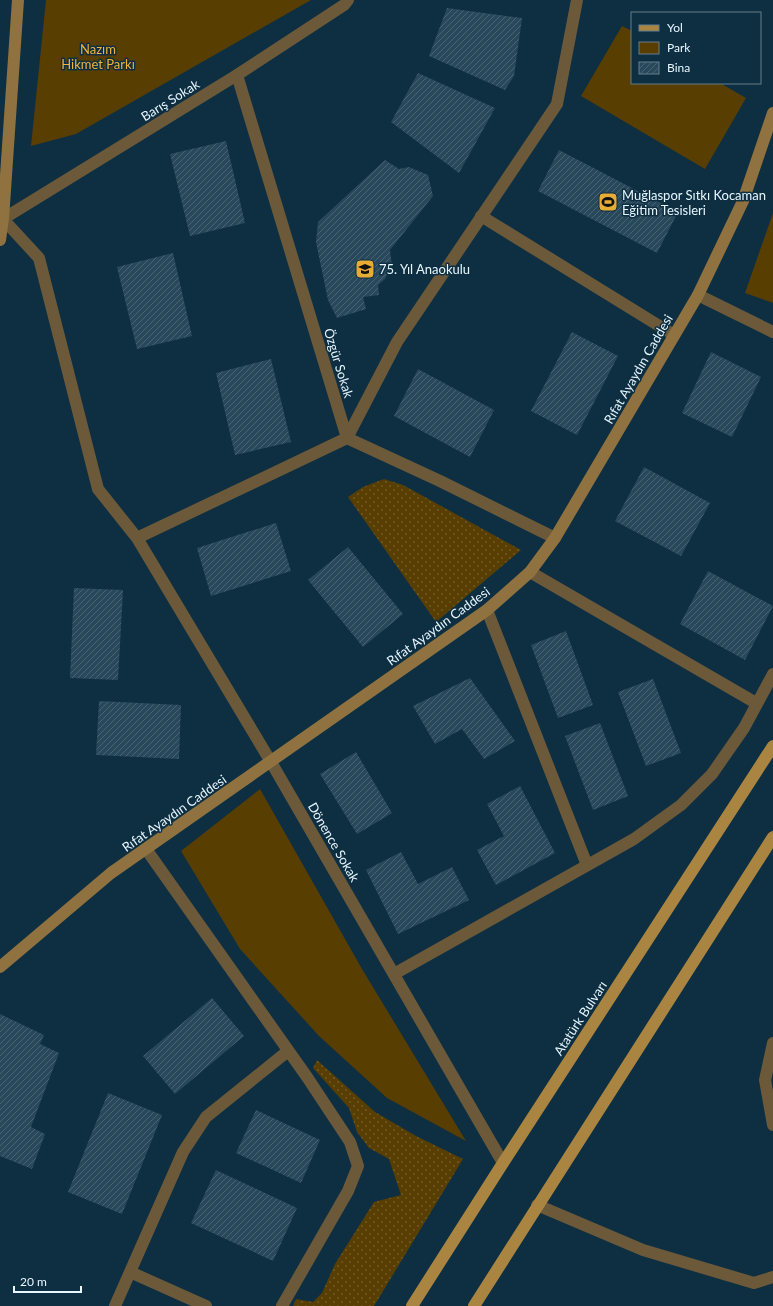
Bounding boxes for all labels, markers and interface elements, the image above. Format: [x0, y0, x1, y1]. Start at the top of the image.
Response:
legend [631, 12, 761, 84]
text: Yol [667, 20, 683, 35]
text: Park [667, 40, 691, 55]
park label: Nazım Hikmet Parkı [61, 41, 135, 72]
text: Bina [667, 60, 690, 75]
street label: Barış Sokak [138, 76, 202, 124]
place label: Muğlaspor Sıtkı Kocaman Eğitim Tesisleri [622, 187, 766, 218]
sports icon: Muğlaspor Sıtkı Kocaman Eğitim Tesisleri [597, 191, 619, 213]
school or university icon: 75. Yıl Anaokulu [354, 258, 376, 280]
place label: 75. Yıl Anaokulu [379, 261, 470, 277]
street label: Rıfat Ayaydın Caddesi [600, 311, 676, 427]
street label: Özgür Sokak [321, 326, 357, 400]
street label: Rıfat Ayaydın Caddesi [383, 583, 493, 669]
street label: Rıfat Ayaydın Caddesi [119, 771, 229, 855]
street label: Dönence Sokak [305, 800, 363, 885]
street label: Atatürk Bulvarı [550, 978, 610, 1058]
scale bar [14, 1268, 81, 1294]
text: 20 m [20, 1274, 47, 1289]

